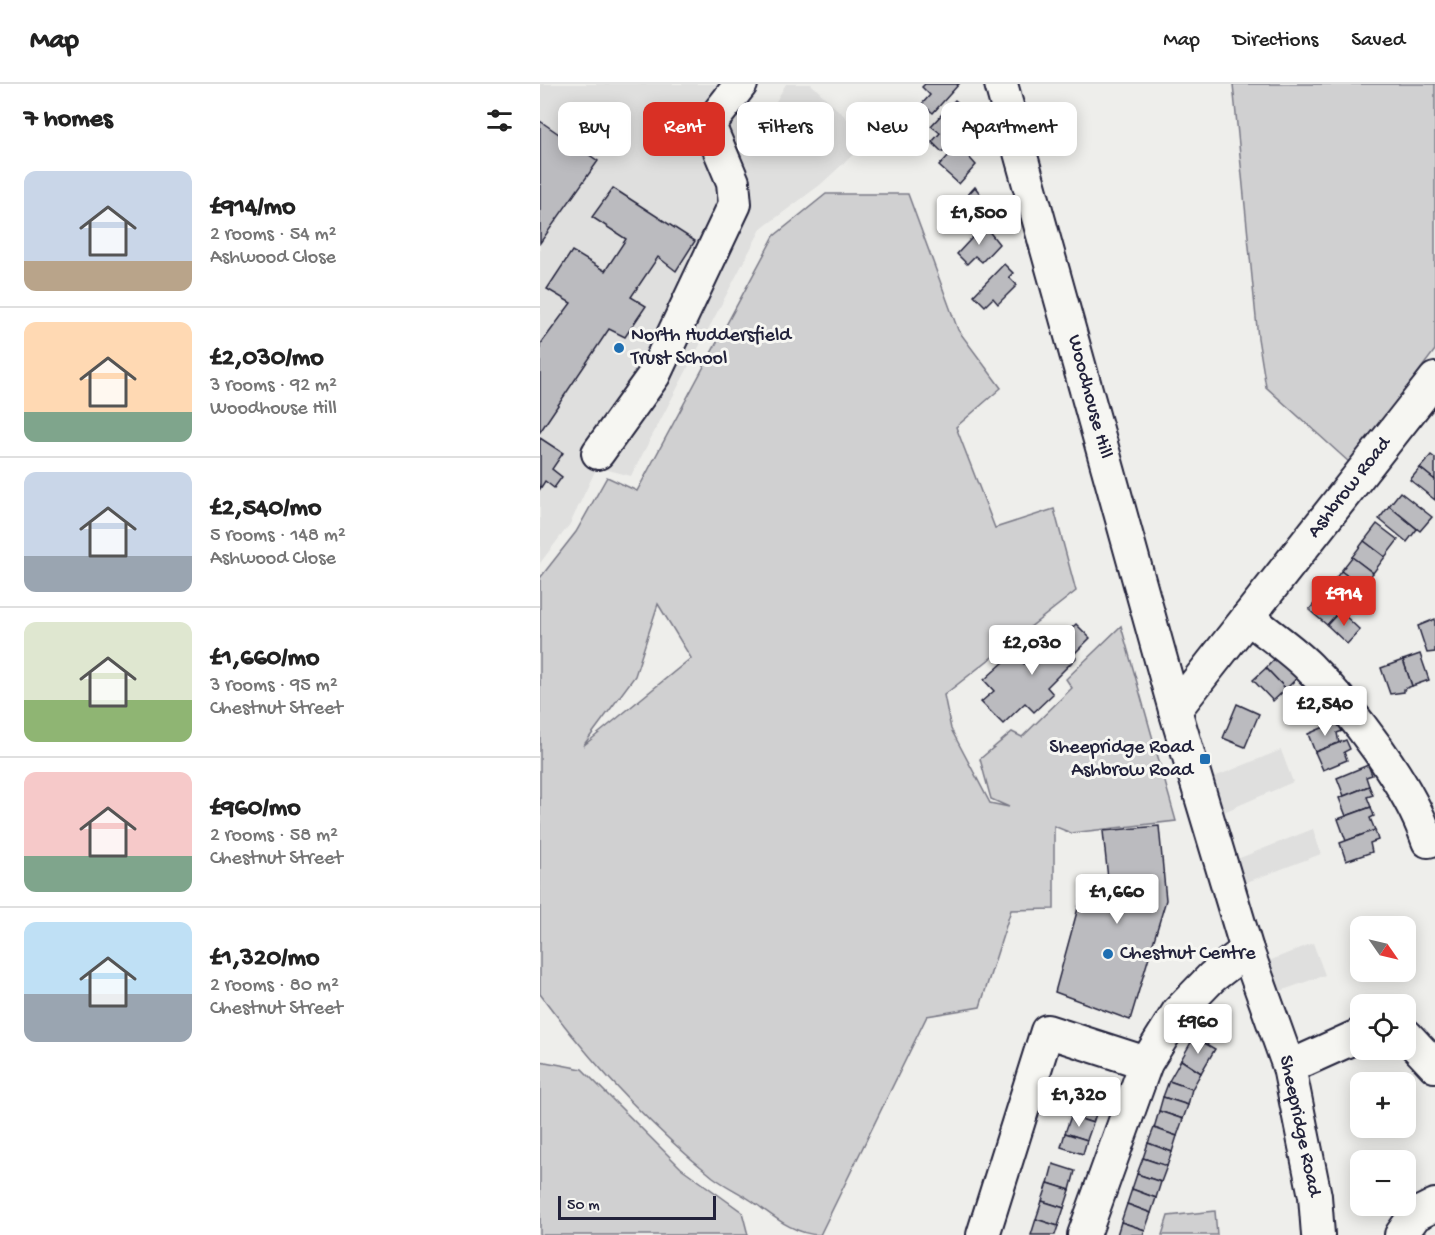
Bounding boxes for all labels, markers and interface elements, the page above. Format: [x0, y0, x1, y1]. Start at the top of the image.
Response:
text: Map [30, 25, 79, 58]
text: Map [1163, 29, 1200, 54]
text: Directions [1233, 29, 1318, 54]
text: Saved [1351, 29, 1405, 54]
chip: Buy [558, 102, 631, 156]
chip: Rent [643, 102, 725, 156]
chip: Filters [737, 102, 834, 156]
chip: New [846, 102, 929, 156]
chip: Apartment [941, 102, 1077, 156]
icon: filters [483, 104, 516, 137]
text: 7 homes [24, 105, 113, 136]
text: £914/mo [210, 193, 296, 224]
icon: home [72, 195, 144, 267]
pin: £1,500 [930, 195, 1028, 246]
text: £1,500 [951, 203, 1007, 226]
text: 2 rooms · 54 m² [210, 224, 337, 247]
text: Ashwood Close [210, 247, 336, 270]
place label: North Huddersfield Trust School [630, 325, 793, 371]
street label: Woodhouse Hill [1061, 333, 1117, 461]
marker: North Huddersfield Trust School [612, 341, 626, 355]
text: £2,030/mo [210, 344, 324, 375]
icon: home [72, 346, 144, 418]
text: 3 rooms · 92 m² [210, 375, 337, 398]
text: Woodhouse Hill [210, 398, 337, 421]
street label: Ashbrow Road [1303, 431, 1398, 543]
text: £2,540/mo [210, 494, 321, 525]
icon: home [72, 496, 144, 568]
text: 5 rooms · 148 m² [210, 525, 346, 548]
text: Ashwood Close [210, 548, 336, 571]
pin: £914 [1308, 576, 1380, 627]
text: £914 [1326, 584, 1362, 607]
pin: £2,030 [983, 625, 1081, 676]
text: £2,030 [1003, 633, 1061, 656]
text: £1,660/mo [210, 644, 320, 675]
icon: home [72, 646, 144, 718]
text: 3 rooms · 95 m² [210, 675, 338, 698]
pin: £2,540 [1276, 686, 1374, 737]
text: £2,540 [1297, 694, 1353, 717]
text: Chestnut Street [210, 698, 343, 721]
place label: Sheepridge Road Ashbrow Road [1049, 737, 1195, 783]
marker: Sheepridge Road Ashbrow Road [1198, 752, 1212, 766]
text: £960/mo [210, 794, 301, 825]
icon: home [72, 796, 144, 868]
text: 2 rooms · 58 m² [210, 825, 338, 848]
text: Chestnut Street [210, 848, 343, 871]
pin: £1,660 [1068, 874, 1166, 925]
text: £1,660 [1090, 882, 1144, 905]
north arrow [1350, 916, 1416, 982]
map controls [1350, 916, 1416, 1216]
place label: Chestnut Centre [1120, 943, 1256, 966]
text: £1,320/mo [210, 944, 319, 975]
icon: home [72, 946, 144, 1018]
marker: Chestnut Centre [1101, 947, 1115, 961]
text: 2 rooms · 80 m² [210, 975, 339, 998]
button: locate [1350, 994, 1416, 1060]
text: Chestnut Street [210, 998, 343, 1021]
pin: £960 [1162, 1004, 1234, 1055]
text: £960 [1178, 1012, 1218, 1035]
street label: Sheepridge Road [1273, 1053, 1326, 1201]
button: + [1350, 1072, 1416, 1138]
pin: £1,320 [1030, 1077, 1128, 1128]
text: £1,320 [1052, 1085, 1106, 1108]
button: − [1350, 1150, 1416, 1216]
scale bar [558, 1193, 716, 1220]
text: 50 m [567, 1197, 600, 1216]

